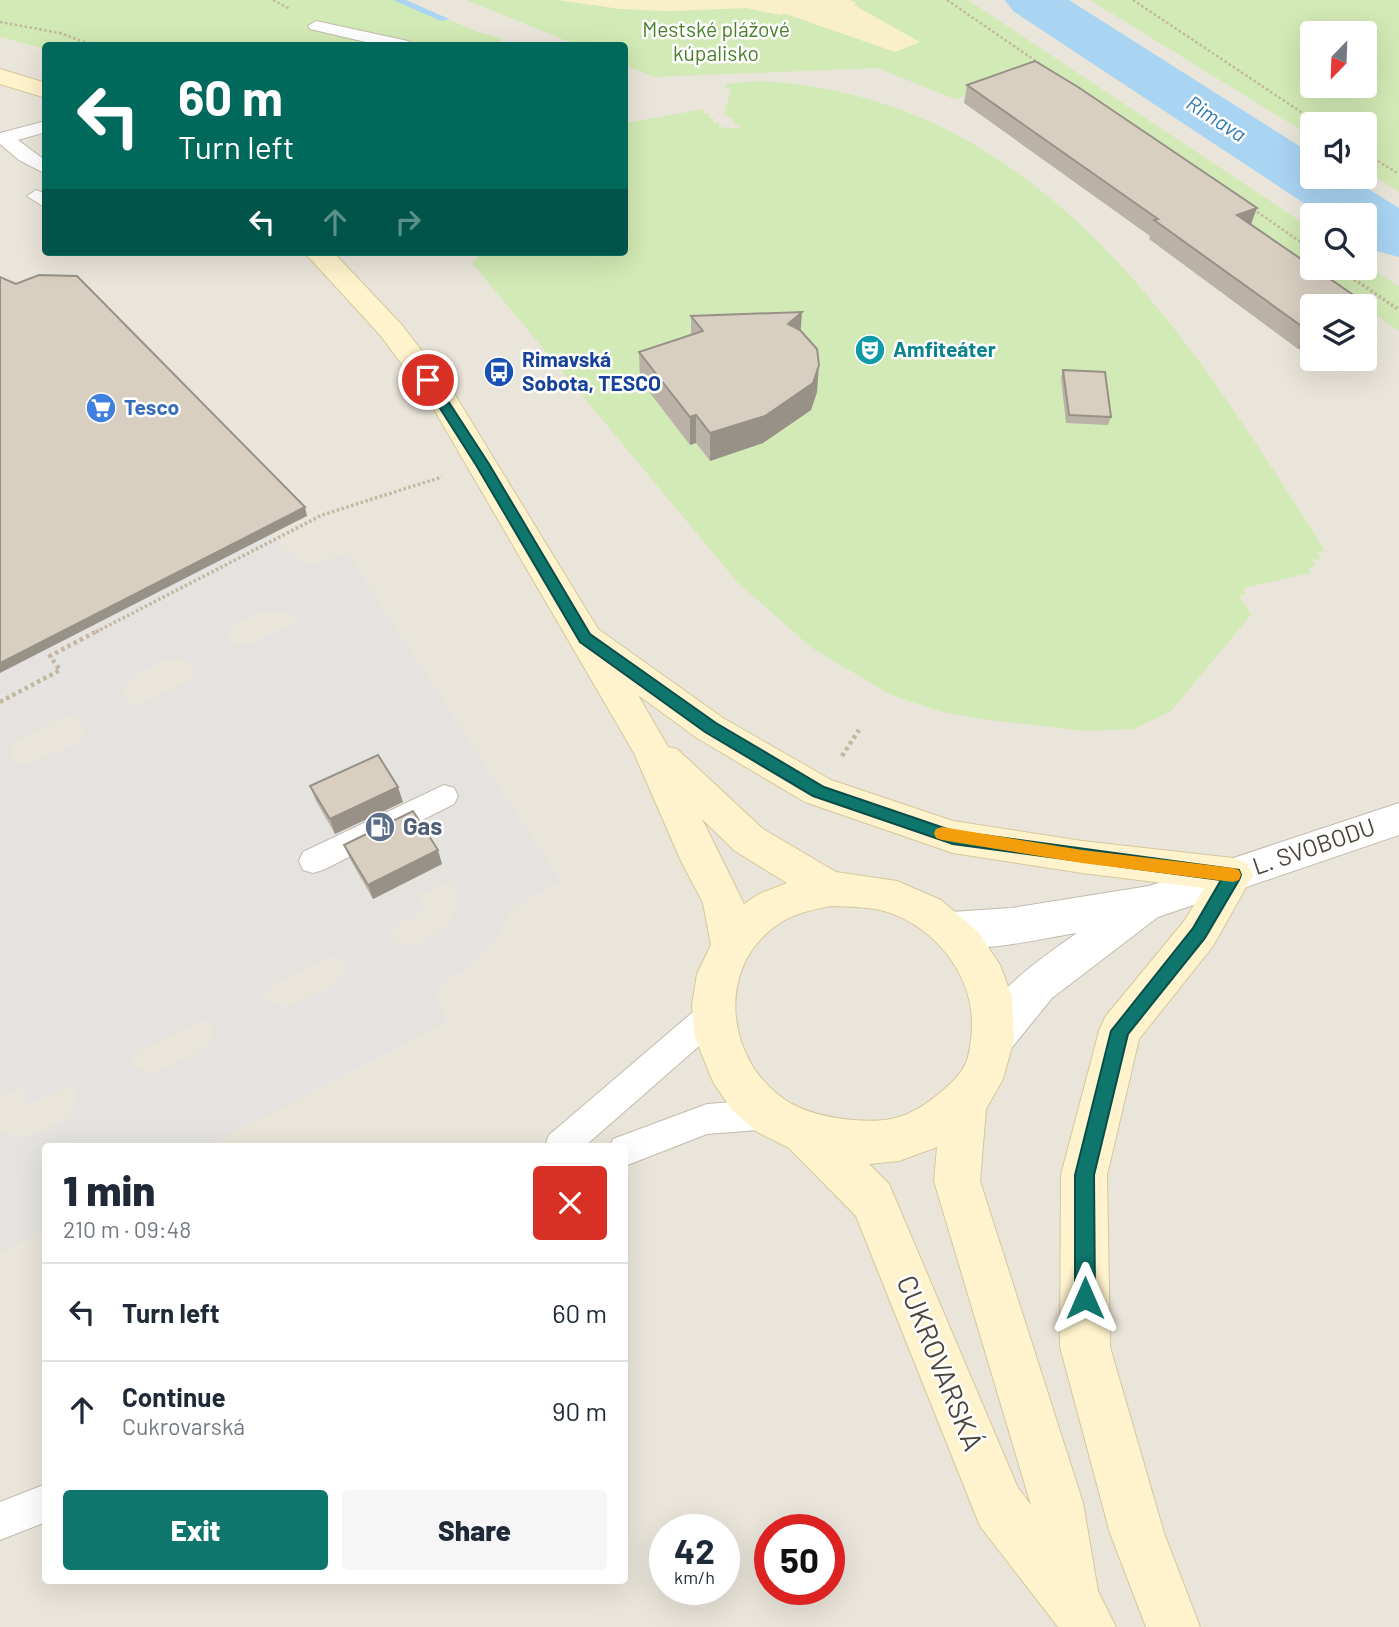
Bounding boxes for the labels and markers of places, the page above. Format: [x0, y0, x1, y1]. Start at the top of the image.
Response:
theatre icon: Amfiteáter [853, 333, 887, 367]
place label: Amfiteáter [893, 336, 996, 361]
place label: Rimavská Sobota, TESCO [522, 346, 661, 395]
pin [398, 350, 458, 410]
bus stop icon: Rimavská Sobota, TESCO [482, 355, 516, 389]
supermarket icon: Tesco [84, 391, 118, 425]
place label: Tesco [124, 394, 179, 419]
fuel station icon: Gas [363, 810, 397, 844]
place label: Gas [403, 811, 442, 840]

